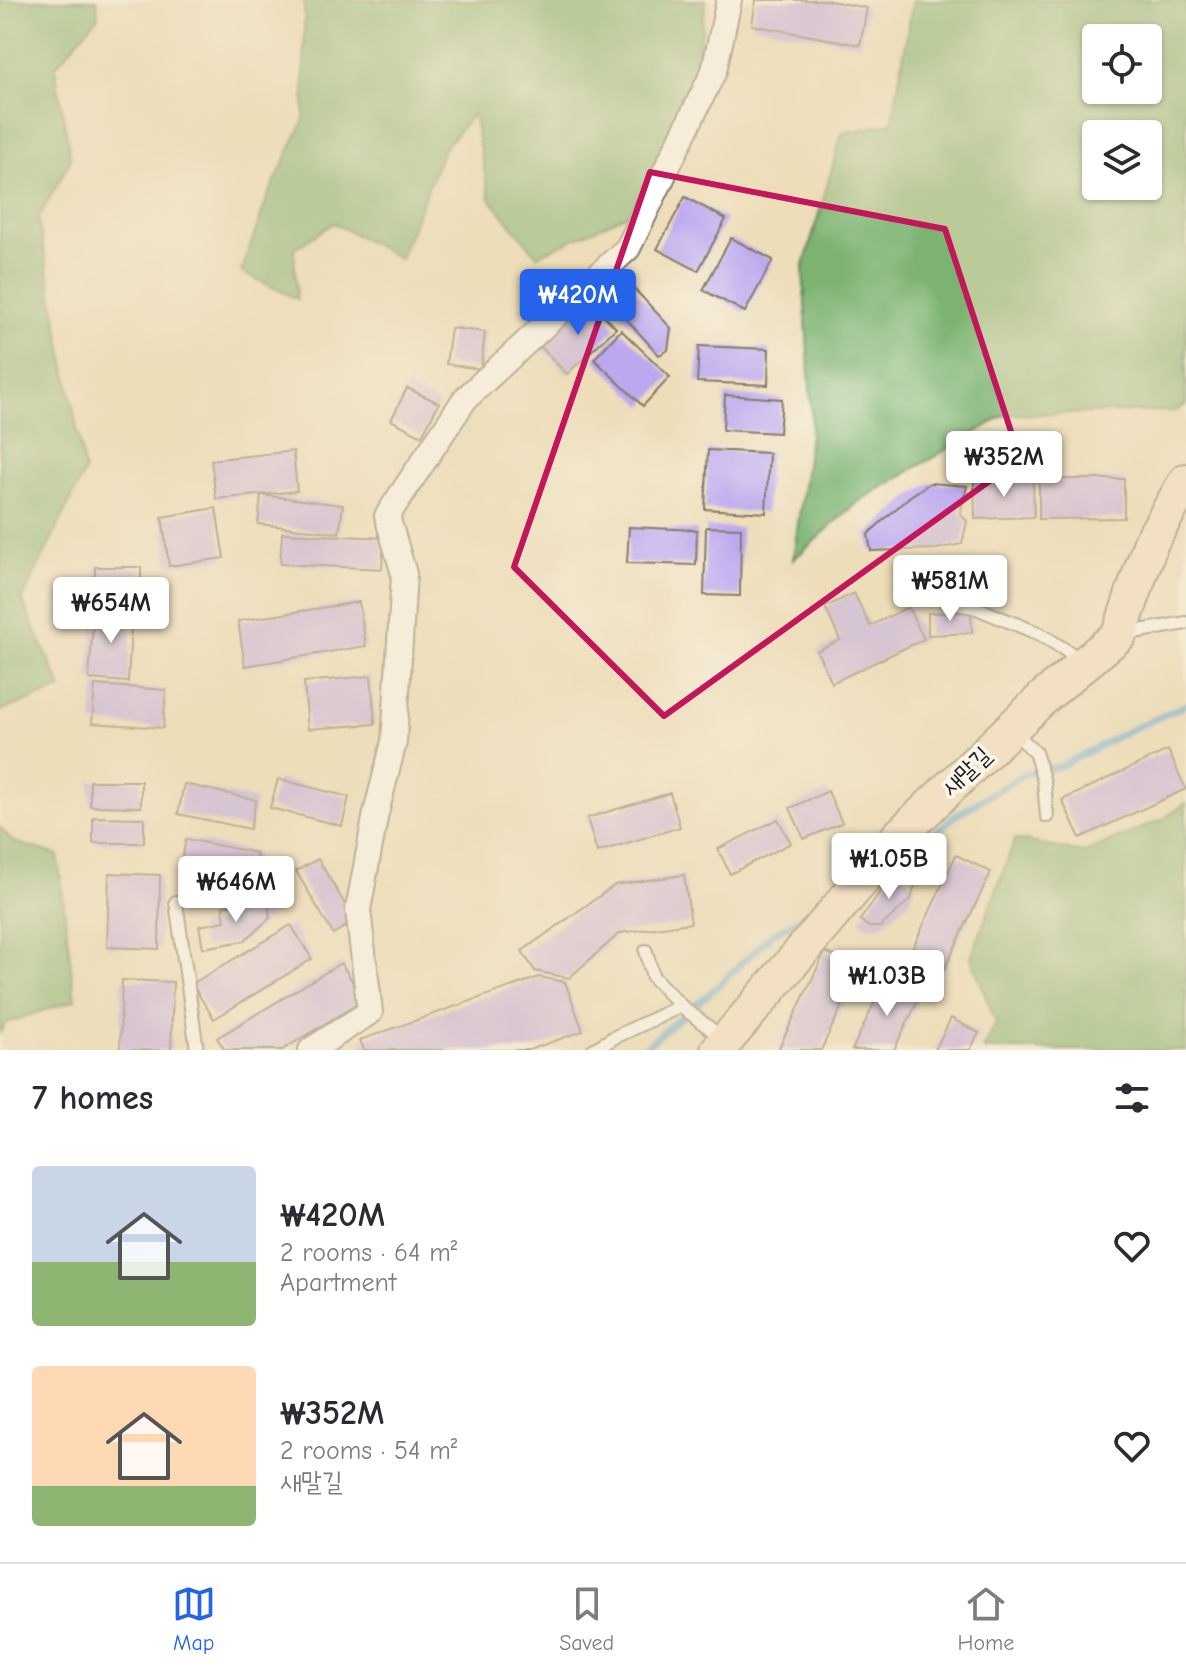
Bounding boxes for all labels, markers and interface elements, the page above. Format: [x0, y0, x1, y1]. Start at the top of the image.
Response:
map controls [1082, 24, 1162, 200]
button: locate [1082, 24, 1162, 104]
button: layers [1082, 120, 1162, 200]
pin: ₩420M [522, 269, 634, 337]
text: ₩420M [538, 280, 618, 310]
pin: ₩352M [948, 431, 1060, 499]
text: ₩352M [964, 442, 1044, 472]
pin: ₩581M [894, 555, 1006, 623]
text: ₩581M [911, 566, 989, 596]
pin: ₩654M [55, 577, 167, 645]
text: ₩654M [71, 588, 151, 618]
street label: 새말길 [935, 741, 997, 801]
pin: ₩1.05B [824, 833, 954, 901]
text: ₩1.05B [850, 844, 928, 874]
pin: ₩646M [180, 856, 292, 924]
text: ₩646M [196, 867, 276, 897]
pin: ₩1.03B [822, 950, 952, 1018]
text: ₩1.03B [848, 961, 926, 991]
icon: filters [1110, 1076, 1154, 1120]
text: 7 homes [32, 1078, 153, 1118]
text: ₩420M [280, 1195, 385, 1235]
icon: home [96, 1198, 192, 1294]
icon: heart [1110, 1224, 1154, 1268]
text: 2 rooms · 64 m² [280, 1238, 457, 1268]
text: Apartment [280, 1268, 396, 1298]
text: ₩352M [280, 1393, 384, 1433]
icon: home [96, 1398, 192, 1494]
icon: heart [1110, 1424, 1154, 1468]
text: 2 rooms · 54 m² [280, 1436, 457, 1466]
text: 새말길 [280, 1467, 343, 1497]
tab: Map [172, 1582, 216, 1656]
tab: Saved [559, 1582, 614, 1656]
tab: Home [957, 1582, 1014, 1656]

